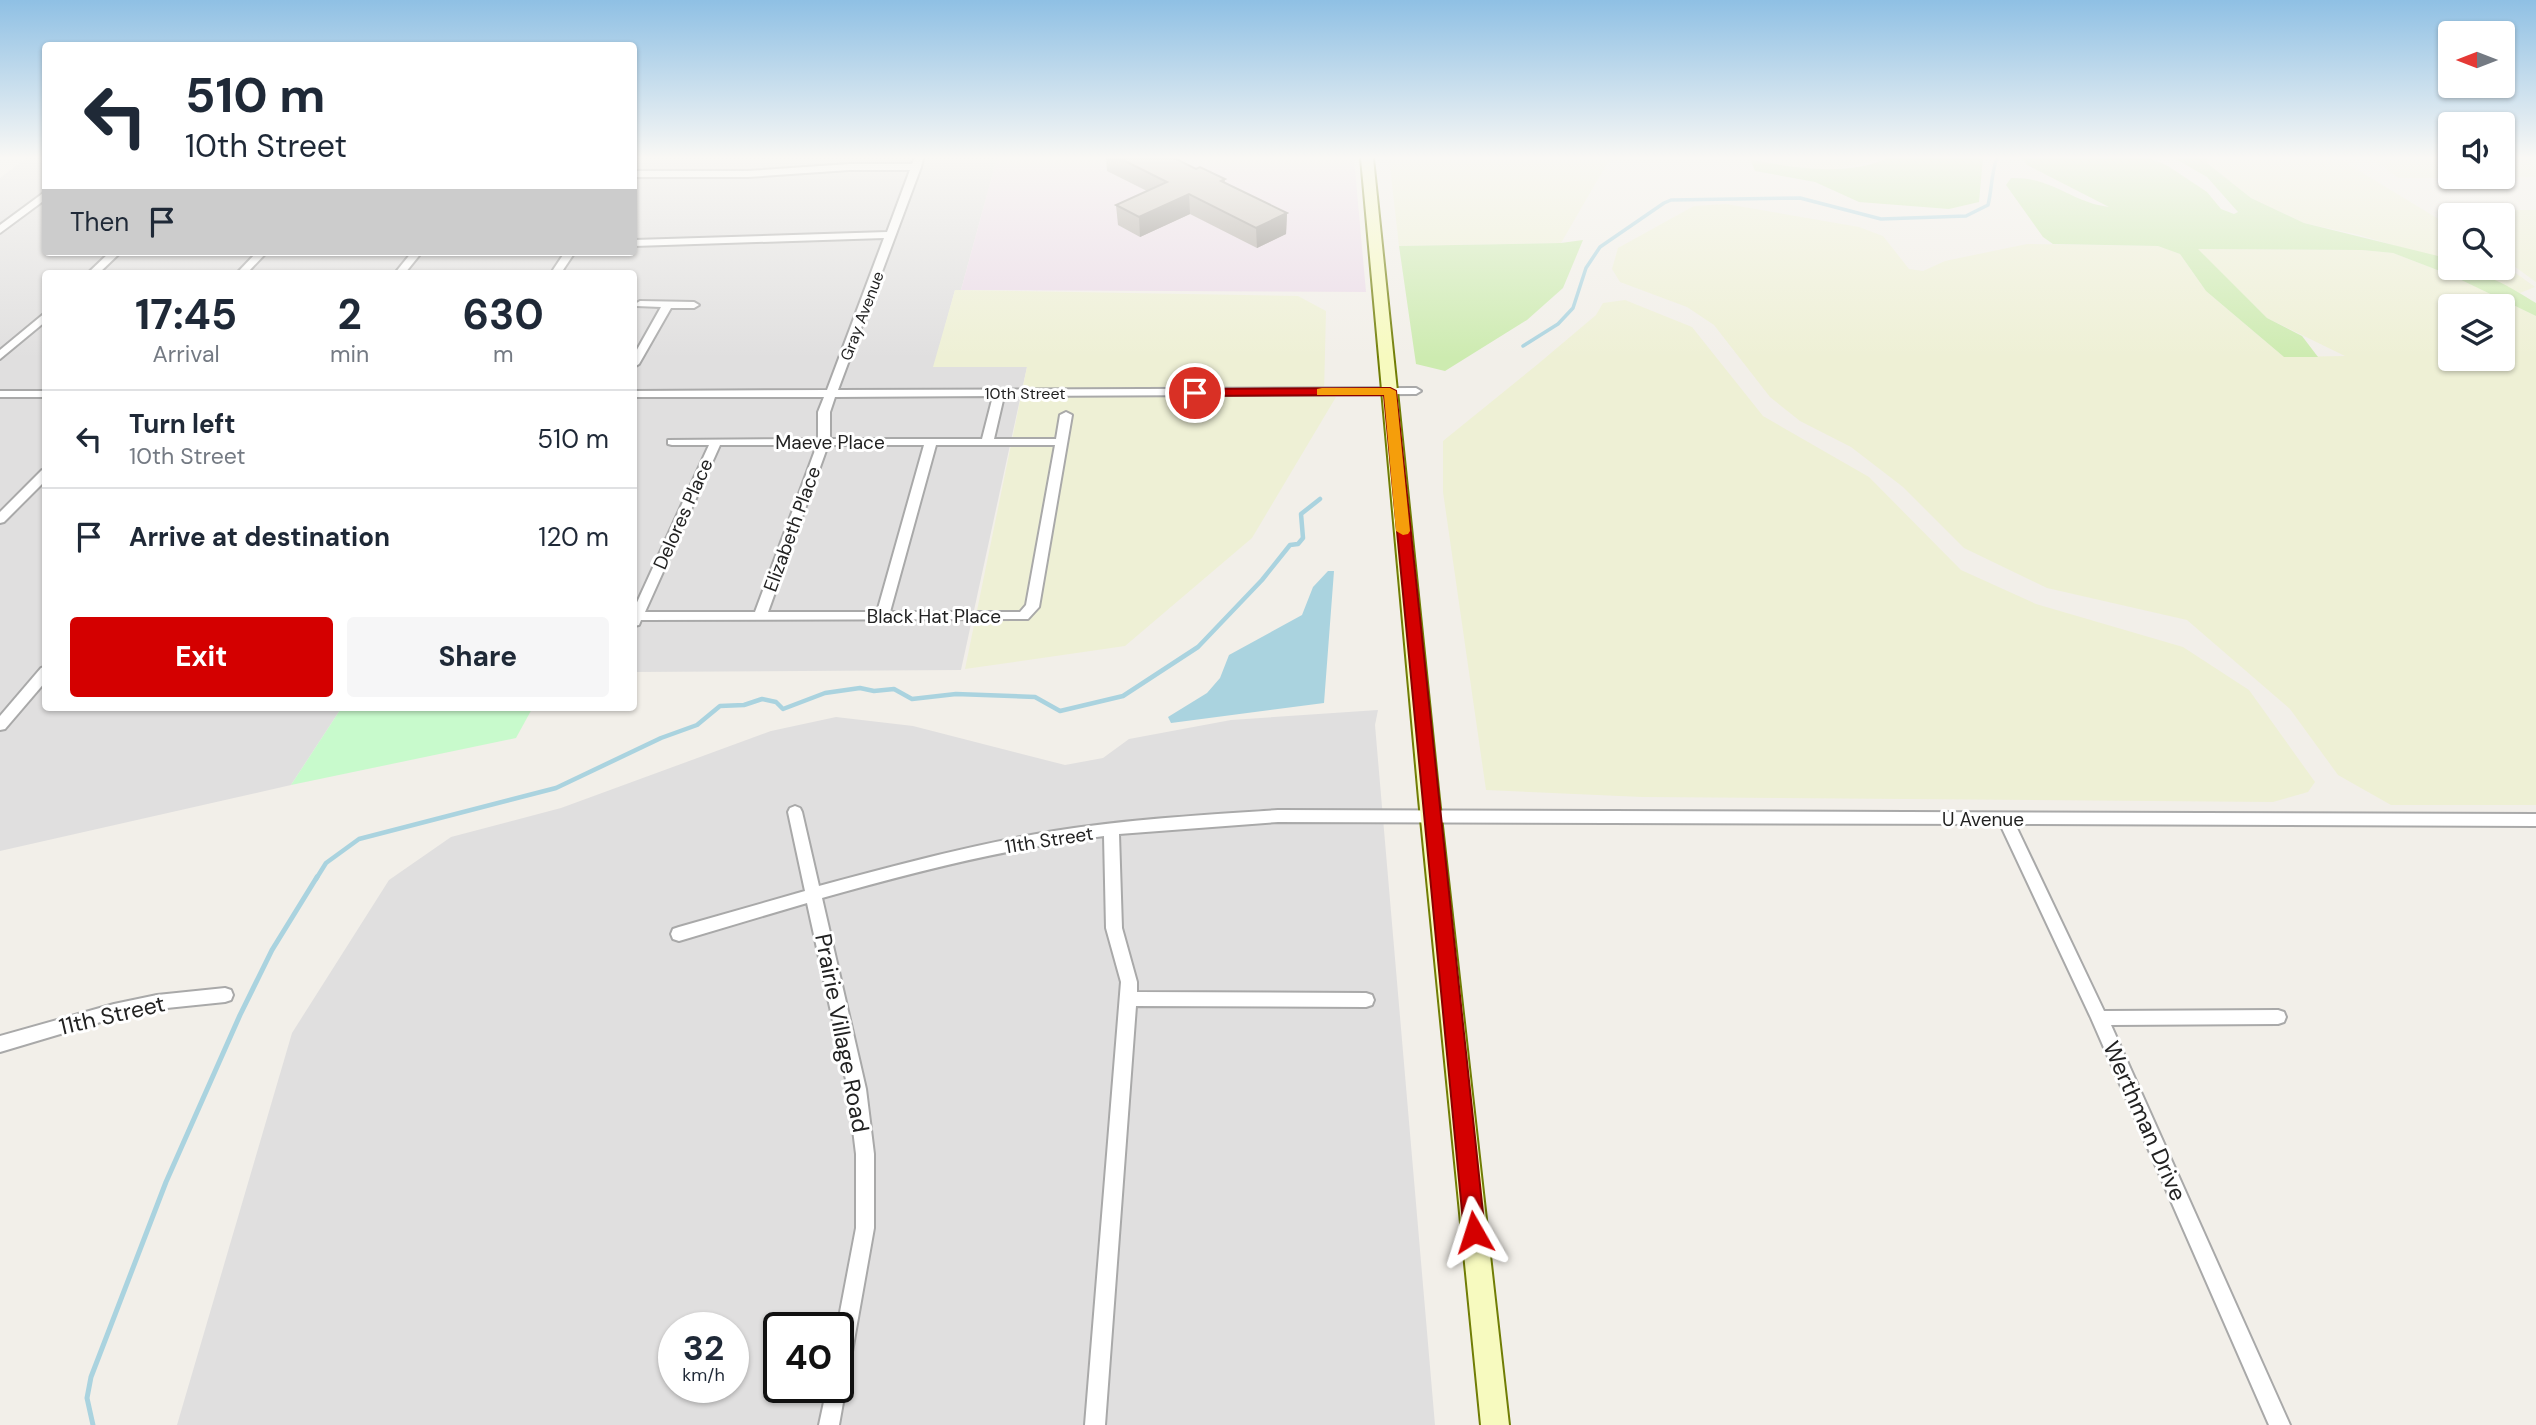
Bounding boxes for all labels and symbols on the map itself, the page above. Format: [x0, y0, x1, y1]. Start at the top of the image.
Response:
north arrow [2438, 21, 2515, 98]
street label: Gray Avenue [835, 268, 889, 364]
pin [1165, 363, 1225, 423]
street label: 10th Street [984, 383, 1066, 404]
street label: Maeve Place [775, 430, 885, 455]
street label: Delores Place [647, 455, 719, 573]
street label: Elizabeth Place [758, 463, 826, 595]
street label: Black Hat Place [867, 604, 1001, 629]
street label: U Avenue [1942, 807, 2024, 832]
street label: 11th Street [1003, 821, 1095, 859]
street label: Prairie Village Road [808, 931, 876, 1135]
street label: 11th Street [56, 988, 168, 1042]
street label: Werthman Drive [2096, 1036, 2194, 1206]
position arrow [1437, 1195, 1511, 1269]
speed limit sign: 40 [763, 1312, 854, 1403]

